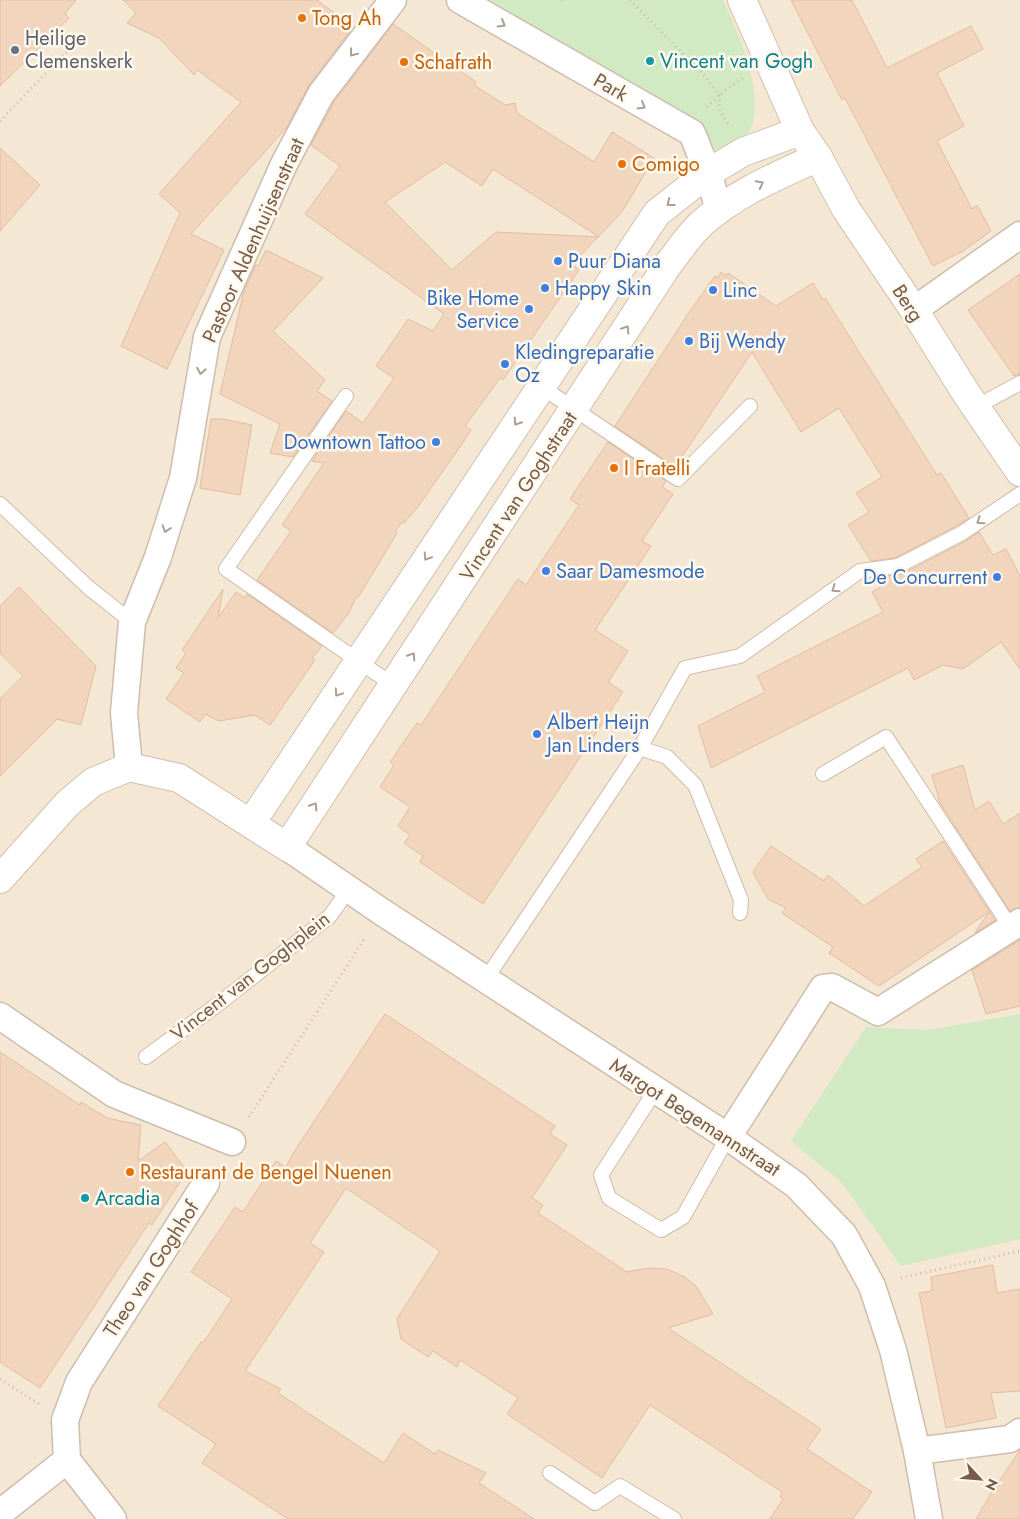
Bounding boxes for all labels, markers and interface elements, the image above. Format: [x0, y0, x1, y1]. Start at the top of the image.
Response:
place label: Tong Ah [312, 4, 382, 33]
marker: Tong Ah [296, 12, 308, 24]
one-way arrow [496, 18, 505, 28]
place label: Heilige Clemenskerk [25, 24, 133, 76]
marker: Heilige Clemenskerk [9, 44, 21, 56]
one-way arrow [350, 47, 358, 56]
place label: Vincent van Gogh [660, 47, 813, 76]
place label: Schafrath [414, 48, 492, 77]
marker: Vincent van Gogh [644, 55, 656, 67]
marker: Schafrath [398, 56, 410, 68]
street label: Park [588, 66, 634, 109]
one-way arrow [637, 99, 646, 109]
street label: Pastoor Aldenhuijsenstraat [195, 133, 312, 347]
place label: Comigo [632, 150, 700, 179]
marker: Comigo [616, 158, 628, 170]
one-way arrow [755, 180, 764, 190]
one-way arrow [667, 198, 676, 206]
place label: Puur Diana [568, 247, 661, 276]
marker: Puur Diana [552, 255, 564, 267]
place label: Happy Skin [555, 274, 652, 303]
place label: Linc [723, 276, 757, 305]
street label: Berg [885, 279, 930, 328]
marker: Happy Skin [539, 282, 551, 294]
place label: Bike Home Service [427, 284, 519, 336]
marker: Linc [707, 284, 719, 296]
marker: Bike Home Service [523, 303, 535, 315]
one-way arrow [620, 326, 629, 335]
place label: Bij Wendy [699, 327, 786, 356]
marker: Bij Wendy [683, 335, 695, 347]
place label: Kledingreparatie Oz [515, 338, 654, 390]
marker: Kledingreparatie Oz [499, 358, 511, 370]
one-way arrow [197, 366, 207, 375]
street label: Vincent van Goghstraat [453, 406, 584, 587]
one-way arrow [514, 416, 523, 425]
place label: Downtown Tattoo [284, 428, 426, 457]
marker: Downtown Tattoo [430, 436, 442, 448]
place label: I Fratelli [624, 454, 690, 483]
marker: I Fratelli [608, 462, 620, 474]
one-way arrow [976, 515, 985, 524]
one-way arrow [162, 524, 172, 533]
one-way arrow [424, 552, 433, 561]
place label: Saar Damesmode [556, 557, 704, 586]
place label: De Concurrent [863, 563, 987, 592]
marker: Saar Damesmode [540, 565, 552, 577]
marker: De Concurrent [991, 571, 1003, 583]
one-way arrow [831, 583, 840, 592]
one-way arrow [406, 652, 416, 661]
one-way arrow [334, 688, 344, 697]
place label: Albert Heijn Jan Linders [544, 708, 649, 760]
marker: Albert Heijn Jan Linders [531, 728, 543, 740]
one-way arrow [307, 802, 317, 811]
street label: Vincent van Goghplein [164, 905, 336, 1048]
street label: Margot Begemannstraat [604, 1051, 786, 1184]
place label: Restaurant de Bengel Nuenen [140, 1158, 392, 1187]
marker: Restaurant de Bengel Nuenen [124, 1166, 136, 1178]
place label: Arcadia [95, 1184, 160, 1213]
marker: Arcadia [79, 1192, 91, 1204]
street label: Theo van Goghhof [96, 1194, 207, 1343]
north arrow [955, 1454, 1005, 1504]
text: N [980, 1475, 1003, 1494]

